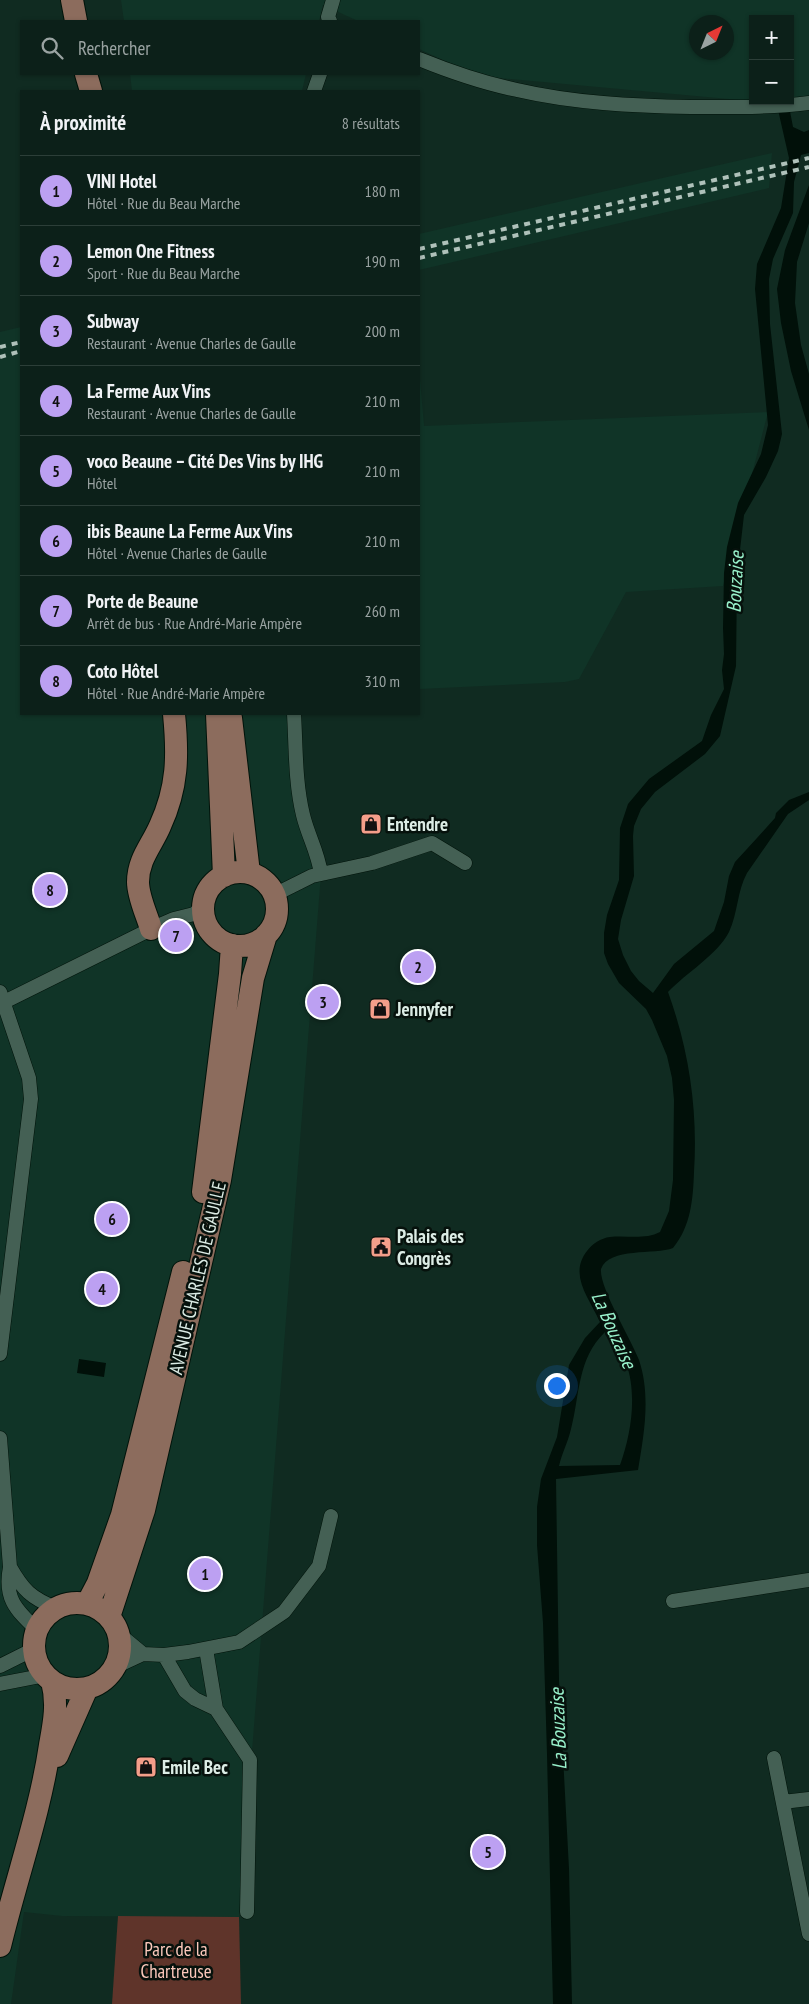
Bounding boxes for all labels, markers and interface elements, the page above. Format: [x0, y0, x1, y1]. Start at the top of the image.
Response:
north arrow [689, 15, 734, 60]
map controls [749, 15, 794, 105]
button: + [749, 15, 794, 60]
search box [20, 20, 420, 75]
icon: search [38, 34, 66, 62]
text: Rechercher [78, 36, 150, 60]
button: − [749, 60, 794, 105]
text: À proximité [40, 109, 126, 136]
text: 8 résultats [342, 113, 400, 133]
text: VINI Hotel [87, 169, 157, 193]
text: 1 [52, 181, 60, 201]
text: 180 m [365, 181, 400, 201]
text: Hôtel · Rue du Beau Marche [87, 193, 240, 213]
text: Lemon One Fitness [87, 239, 215, 263]
text: 2 [52, 251, 60, 271]
text: 190 m [365, 251, 400, 271]
text: Sport · Rue du Beau Marche [87, 263, 240, 283]
text: Subway [87, 309, 139, 333]
text: 3 [52, 321, 60, 341]
text: 200 m [365, 321, 400, 341]
text: Restaurant · Avenue Charles de Gaulle [87, 333, 296, 353]
text: La Ferme Aux Vins [87, 379, 211, 403]
text: 4 [52, 391, 60, 411]
text: 210 m [365, 391, 400, 411]
text: Restaurant · Avenue Charles de Gaulle [87, 403, 296, 423]
text: voco Beaune – Cité Des Vins by IHG [87, 449, 323, 473]
text: 5 [52, 461, 60, 481]
text: 210 m [365, 461, 400, 481]
text: Hôtel [87, 473, 117, 493]
text: ibis Beaune La Ferme Aux Vins [87, 519, 293, 543]
text: 6 [52, 531, 60, 551]
text: 210 m [365, 531, 400, 551]
text: Hôtel · Avenue Charles de Gaulle [87, 543, 267, 563]
water label: Bouzaise [720, 549, 750, 613]
text: Porte de Beaune [87, 589, 198, 613]
text: 7 [52, 601, 60, 621]
text: 260 m [365, 601, 400, 621]
text: Arrêt de bus · Rue André-Marie Ampère [87, 613, 302, 633]
text: Coto Hôtel [87, 659, 158, 683]
text: 8 [52, 671, 60, 691]
text: 310 m [365, 671, 400, 691]
text: Hôtel · Rue André-Marie Ampère [87, 683, 265, 703]
shop icon: Entendre [359, 812, 383, 836]
place label: Entendre [387, 812, 448, 836]
pin: 8 [34, 871, 66, 909]
pin: 7 [160, 917, 192, 955]
pin: 2 [402, 948, 434, 986]
pin: 3 [307, 983, 339, 1021]
shop icon: Jennyfer [368, 997, 392, 1021]
place label: Jennyfer [395, 997, 453, 1021]
street label: AVENUE CHARLES DE GAULLE [163, 1179, 231, 1377]
pin: 6 [96, 1200, 128, 1238]
place label: Palais des Congrès [397, 1224, 464, 1270]
public building icon: Palais des Congrès [369, 1235, 393, 1259]
pin: 4 [86, 1270, 118, 1308]
water label: La Bouzaise [586, 1287, 643, 1374]
your location [544, 1373, 570, 1399]
pin: 1 [189, 1555, 221, 1593]
water label: La Bouzaise [544, 1686, 572, 1770]
shop icon: Emile Bec [134, 1755, 158, 1779]
place label: Emile Bec [162, 1755, 228, 1779]
pin: 5 [472, 1833, 504, 1871]
park label: Parc de la Chartreuse [140, 1937, 212, 1983]

